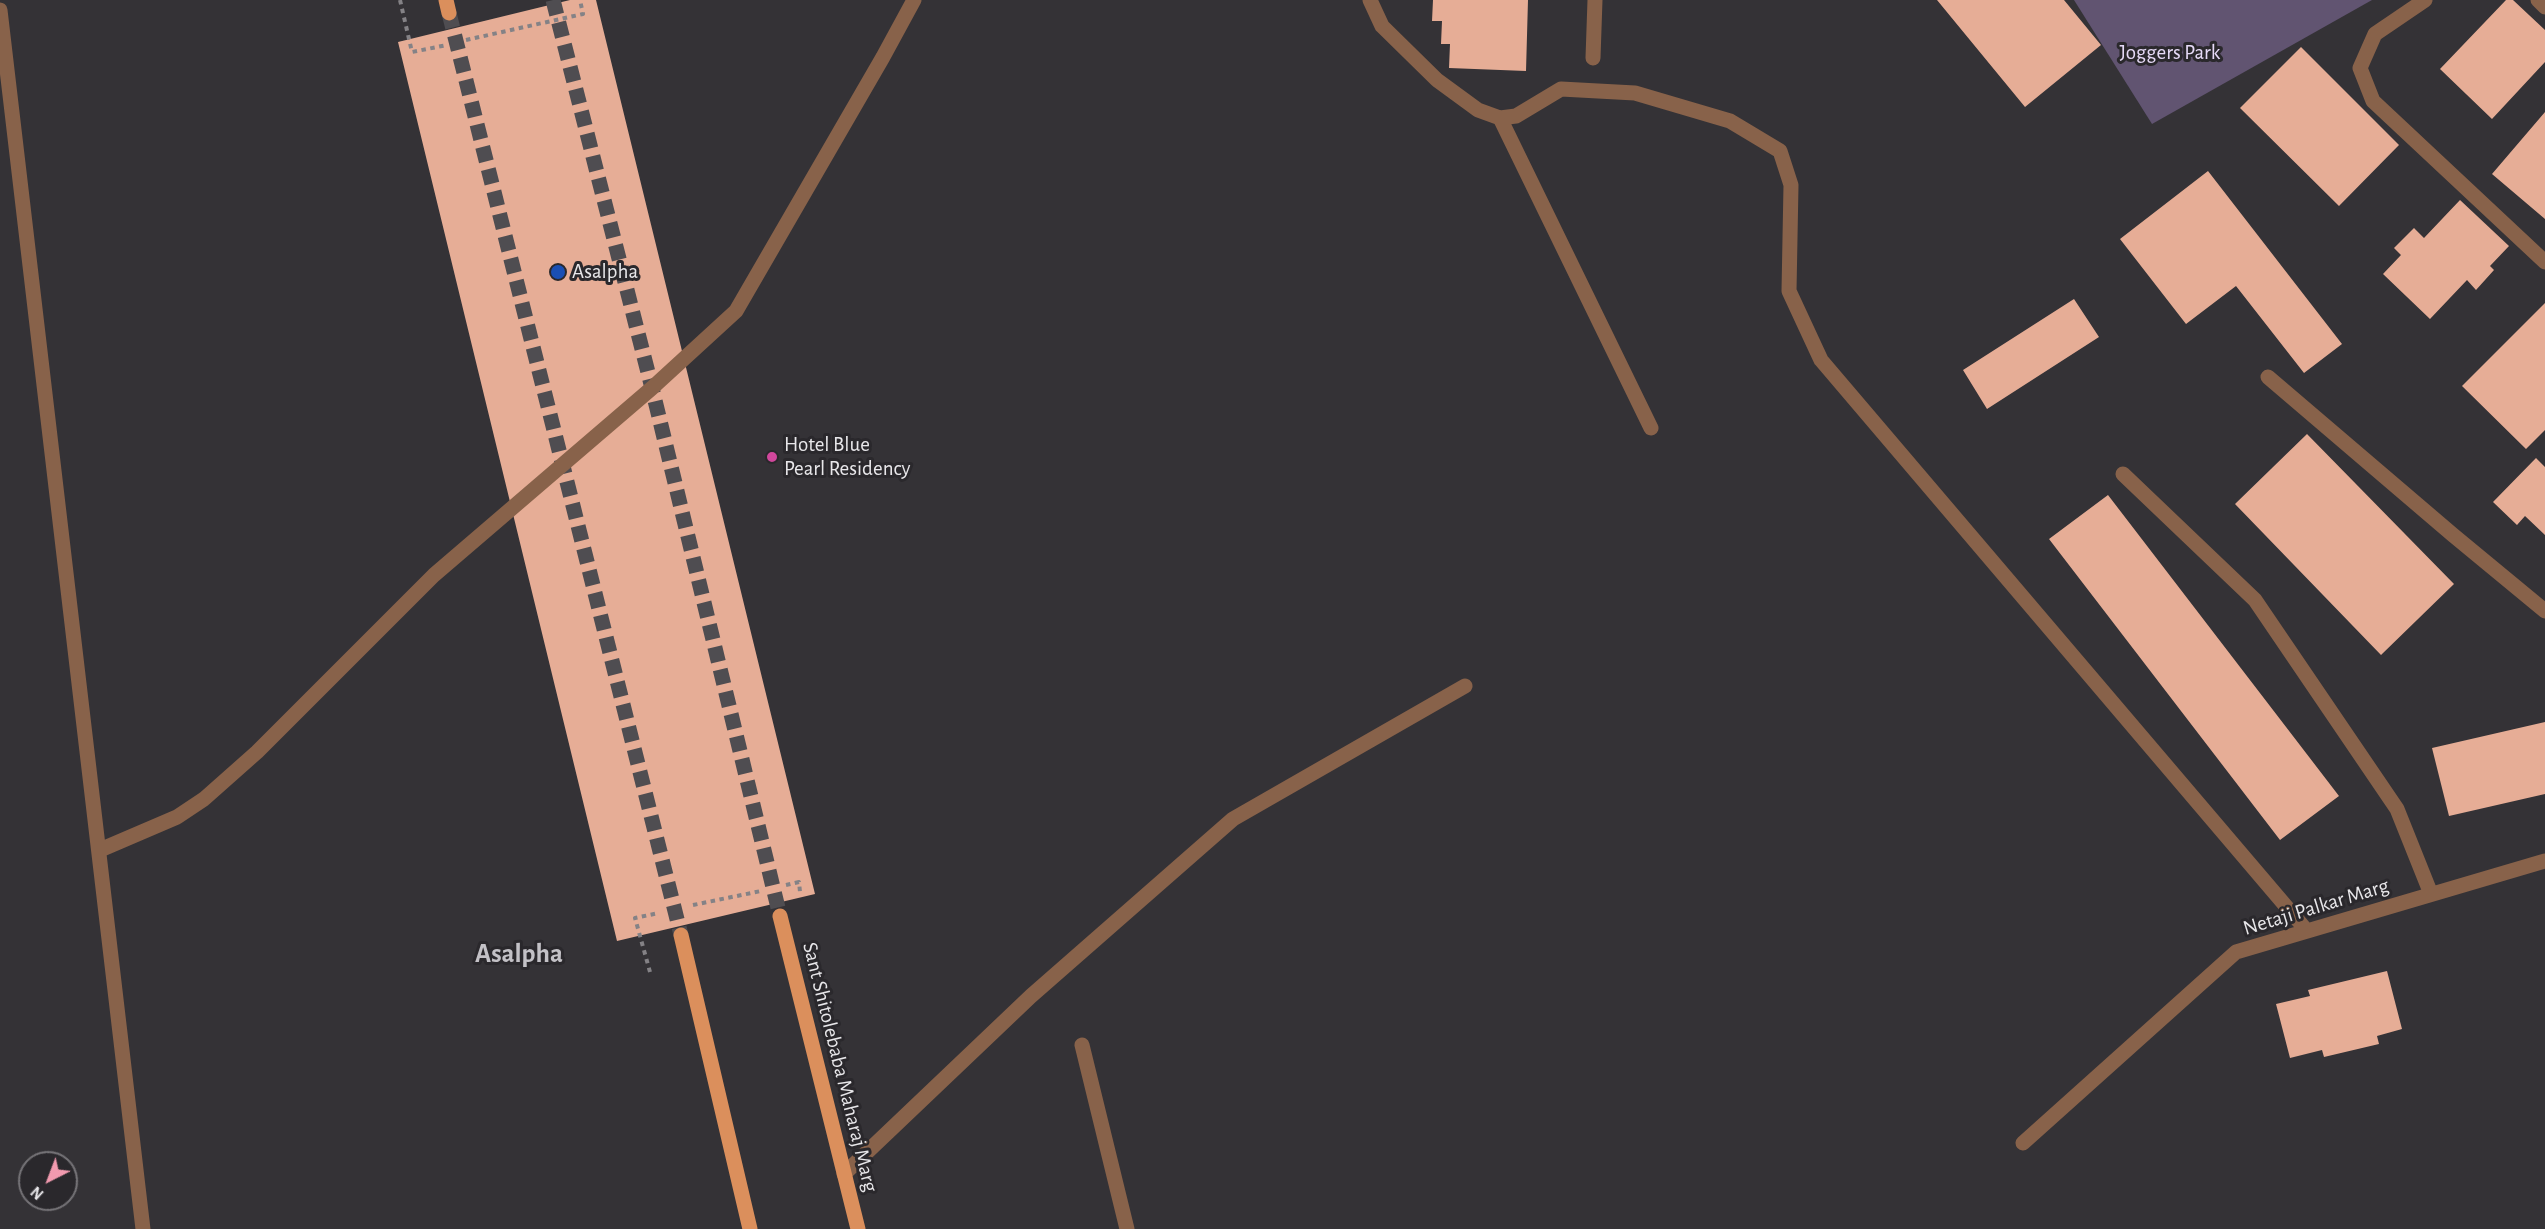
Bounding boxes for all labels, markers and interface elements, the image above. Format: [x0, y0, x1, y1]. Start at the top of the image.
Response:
park label: Joggers Park [2120, 40, 2220, 66]
place label: Asalpha [572, 259, 638, 285]
marker: Asalpha [549, 263, 567, 281]
place label: Hotel Blue Pearl Residency [784, 432, 911, 482]
marker: Hotel Blue Pearl Residency [765, 450, 779, 464]
street label: Netaji Palkar Marg [2240, 873, 2392, 941]
district label: Asalpha [475, 938, 563, 970]
street label: Sant Shitolebaba Maharaj Marg [797, 940, 883, 1194]
north arrow [18, 1151, 78, 1211]
text: N [28, 1183, 47, 1203]

